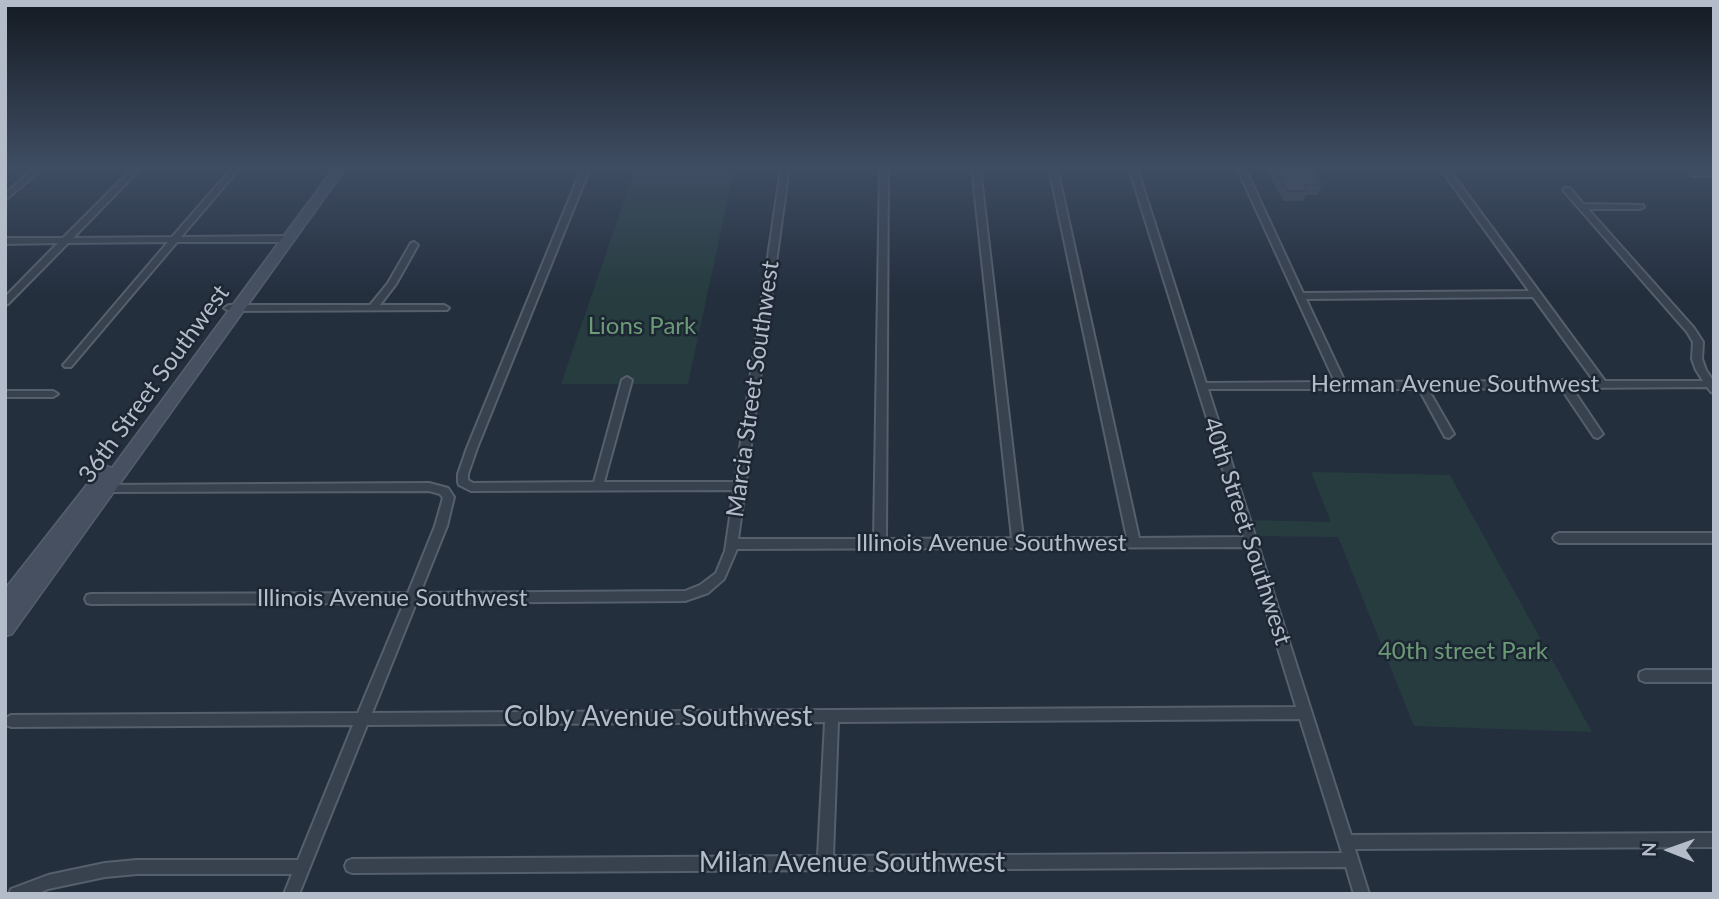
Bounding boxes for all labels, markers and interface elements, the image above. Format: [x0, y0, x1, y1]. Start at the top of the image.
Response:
street label: Marcia Street Southwest [721, 259, 785, 519]
street label: 36th Street Southwest [73, 279, 235, 489]
park label: Lions Park [588, 312, 696, 340]
street label: Herman Avenue Southwest [1311, 370, 1599, 398]
street label: 40th Street Southwest [1197, 414, 1297, 648]
street label: Illinois Avenue Southwest [856, 529, 1126, 557]
street label: Illinois Avenue Southwest [257, 584, 527, 612]
park label: 40th street Park [1378, 637, 1548, 665]
street label: Colby Avenue Southwest [504, 700, 812, 734]
north arrow [1635, 815, 1705, 885]
text: N [1637, 842, 1660, 857]
street label: Milan Avenue Southwest [699, 846, 1005, 880]

